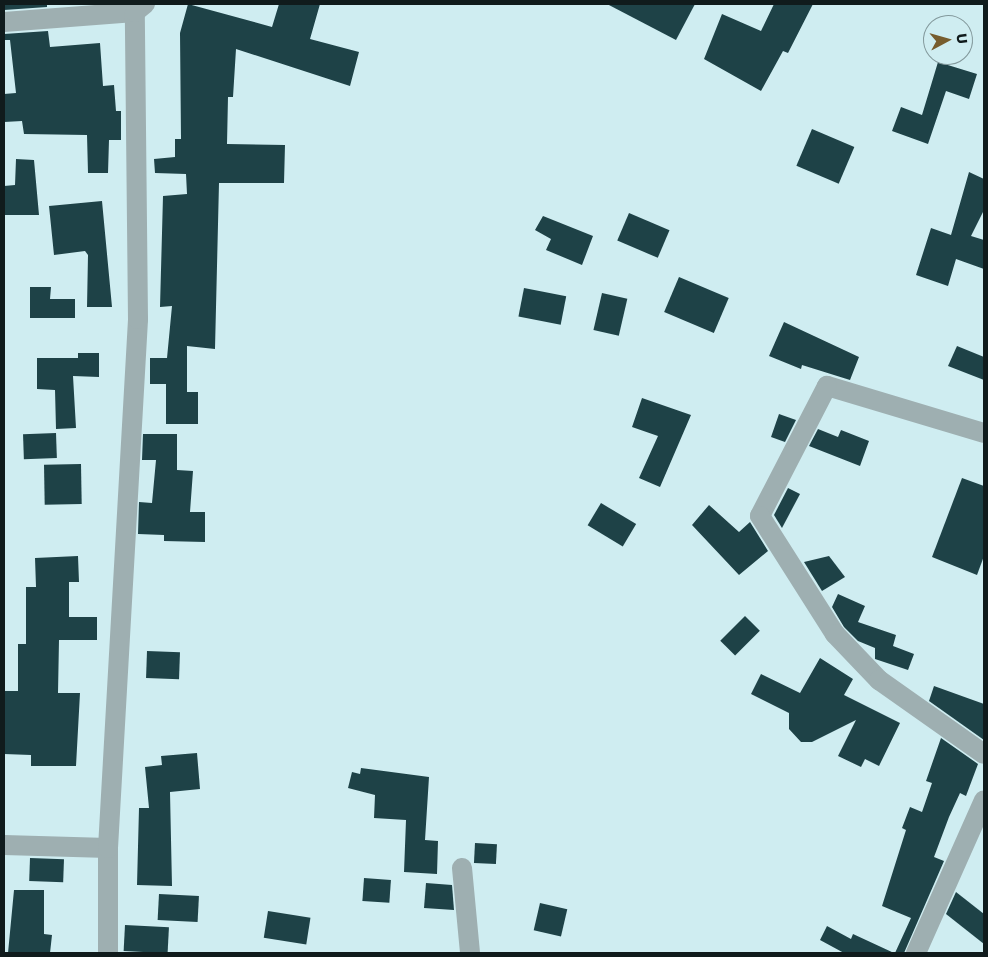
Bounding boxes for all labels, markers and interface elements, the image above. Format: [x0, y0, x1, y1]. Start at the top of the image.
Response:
north arrow [923, 15, 973, 65]
text: U [953, 32, 971, 44]

